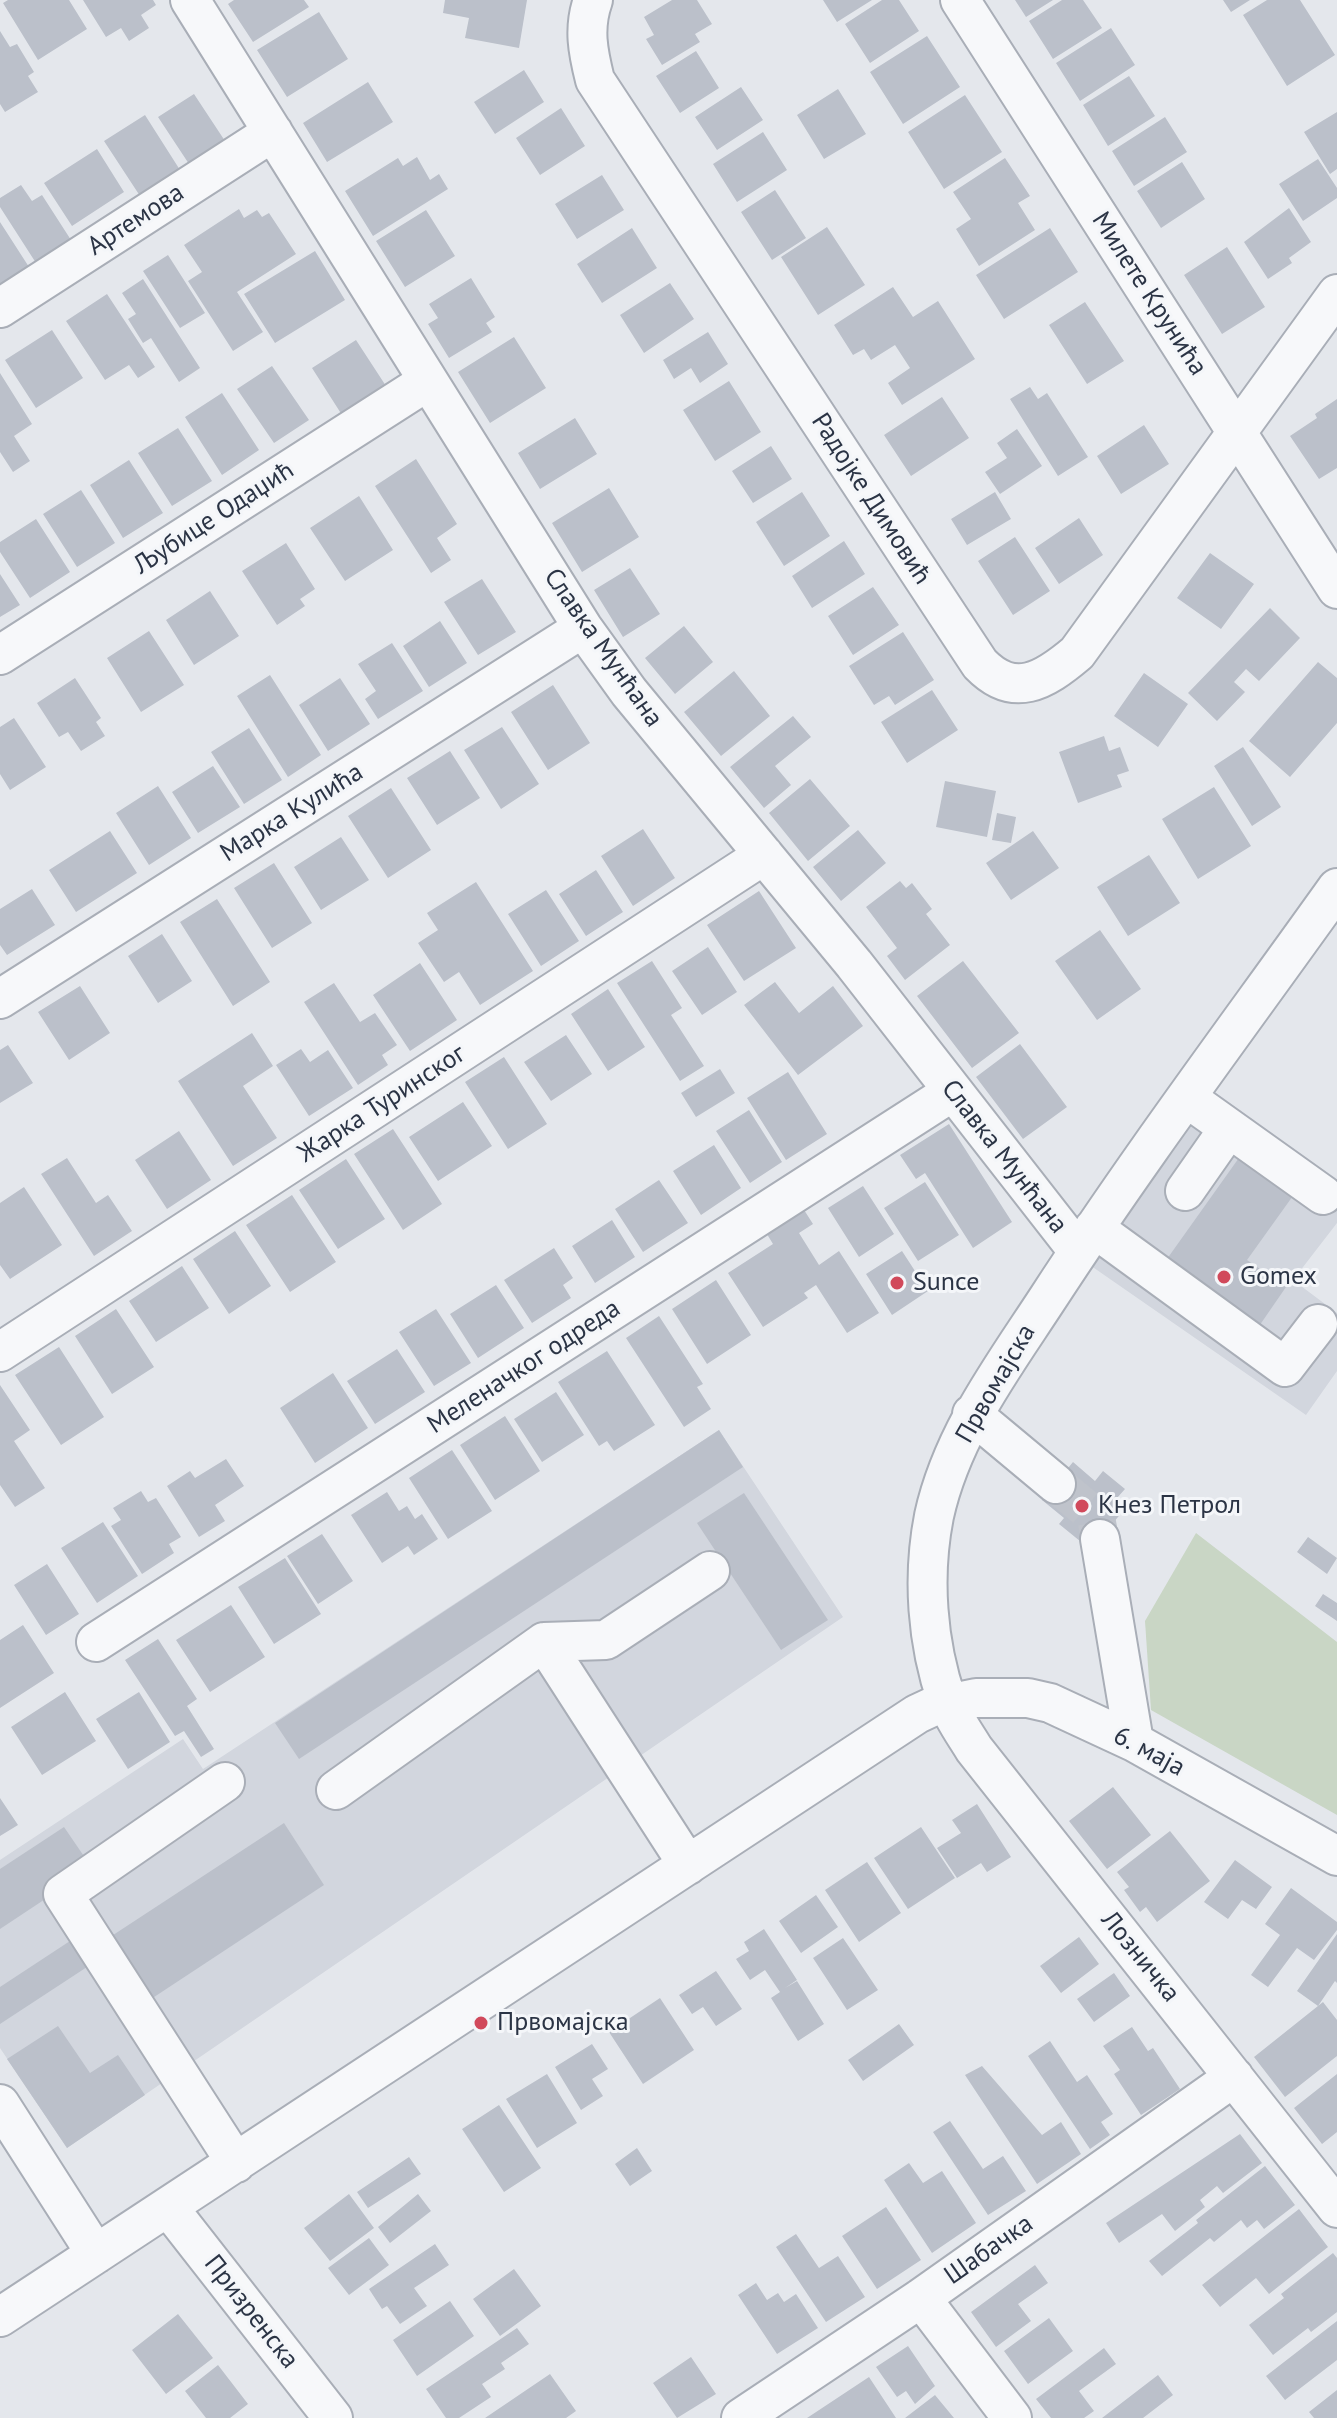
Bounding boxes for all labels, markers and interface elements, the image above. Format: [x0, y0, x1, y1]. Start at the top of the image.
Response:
street label: Артемова [82, 177, 190, 263]
street label: Милете Крунића [1085, 207, 1213, 381]
street label: Радојке Димовић [804, 408, 938, 590]
street label: Љубице Одаџић [128, 455, 300, 581]
street label: Славка Мунћана [537, 563, 669, 733]
street label: Марка Кулића [215, 757, 369, 869]
street label: Жарка Туринског [293, 1038, 471, 1170]
street label: Славка Мунћана [934, 1074, 1074, 1240]
place label: Gomex [1240, 1261, 1317, 1293]
place label: Sunce [913, 1267, 979, 1299]
marker: Gomex [1215, 1268, 1233, 1286]
marker: Sunce [888, 1274, 906, 1292]
street label: Меленачког одреда [422, 1293, 626, 1441]
street label: Првомајска [950, 1319, 1042, 1449]
place label: Кнез Петрол [1098, 1490, 1241, 1522]
marker: Кнез Петрол [1073, 1497, 1091, 1515]
street label: 6. маја [1108, 1720, 1190, 1784]
street label: Лозничка [1094, 1905, 1186, 2009]
place label: Првомајска [497, 2007, 629, 2039]
marker: Првомајска [472, 2014, 490, 2032]
street label: Шабачка [939, 2208, 1039, 2292]
street label: Призренска [197, 2249, 305, 2375]

